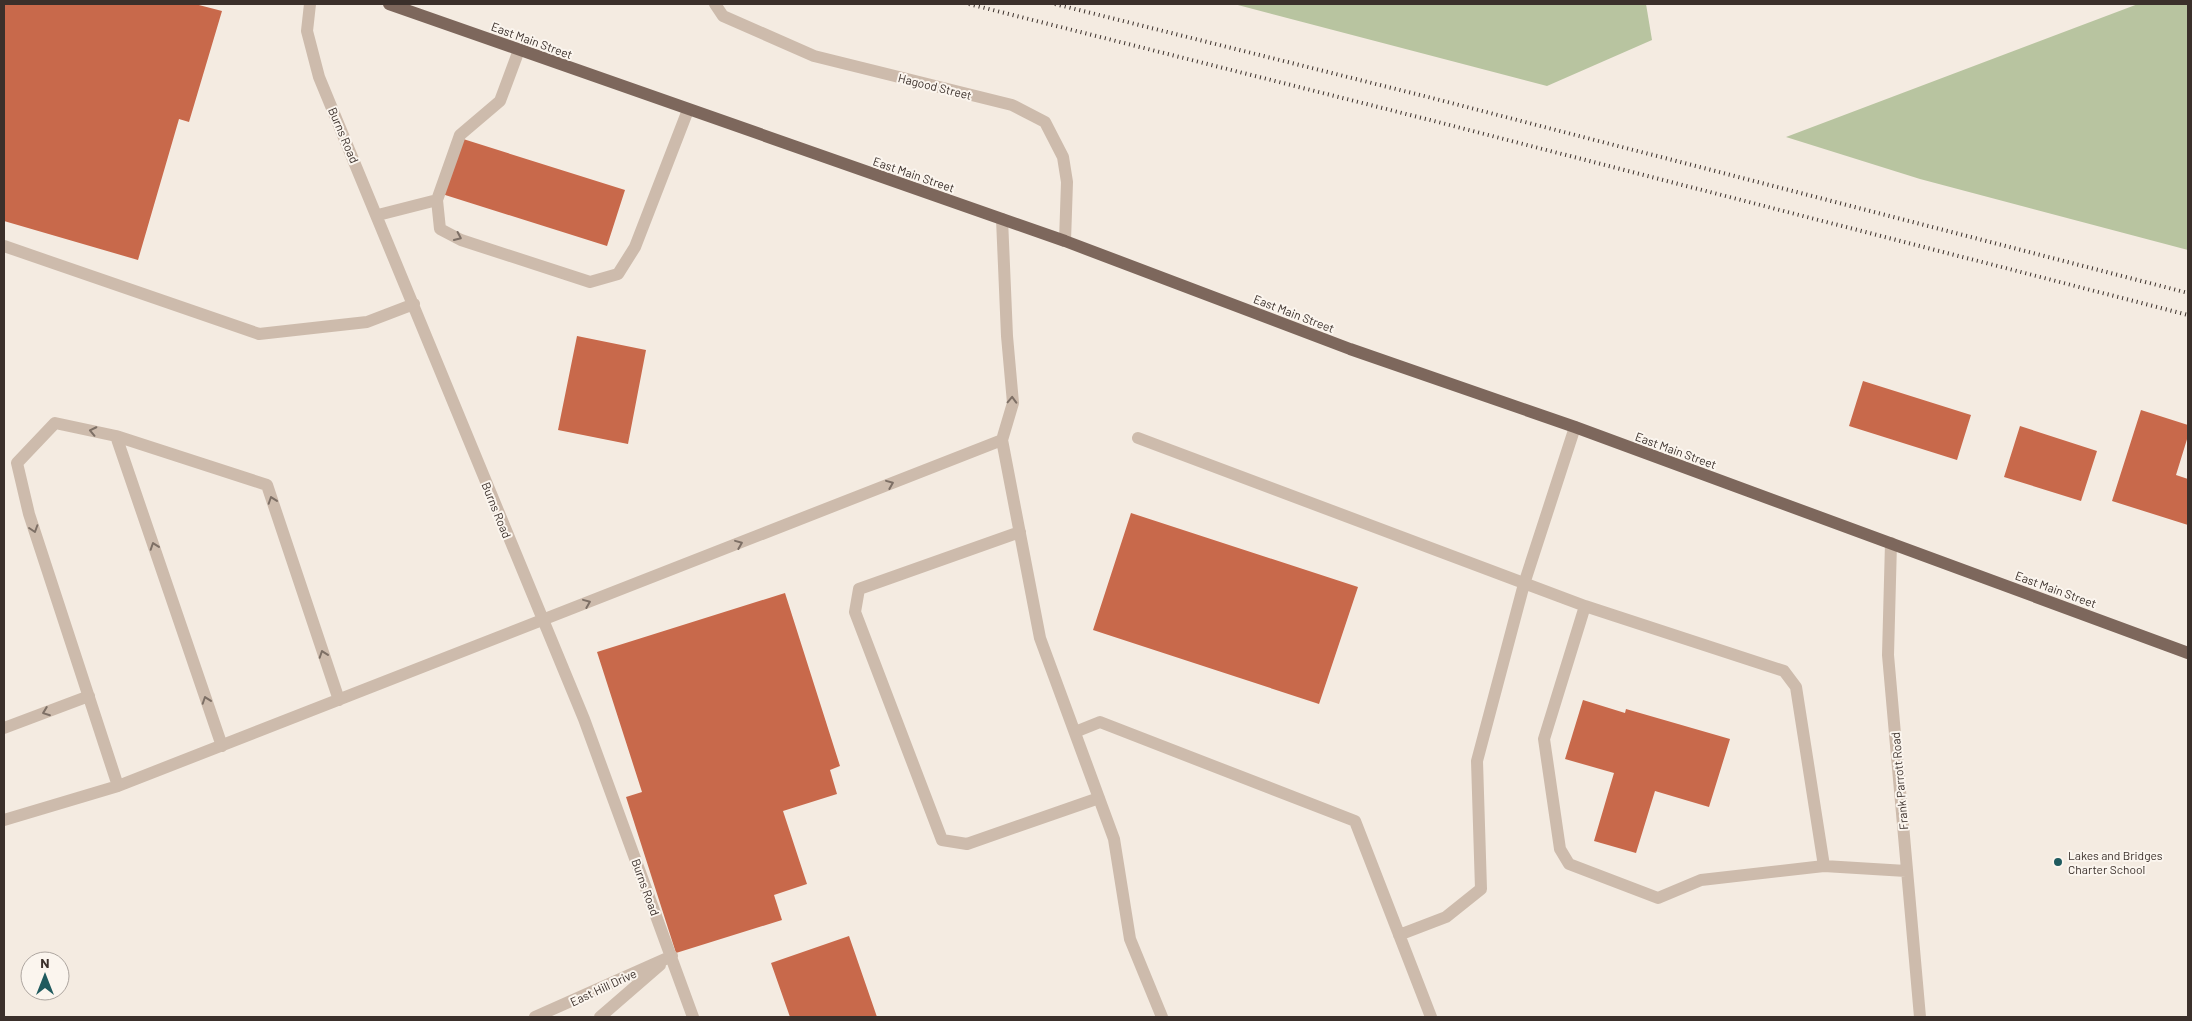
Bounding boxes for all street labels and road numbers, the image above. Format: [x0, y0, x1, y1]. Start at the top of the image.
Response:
street label: East Main Street [490, 19, 574, 61]
street label: Hagood Street [897, 70, 973, 102]
street label: Burns Road [326, 105, 362, 165]
street label: East Main Street [871, 153, 957, 195]
street label: East Main Street [1252, 291, 1336, 335]
street label: East Main Street [1634, 429, 1718, 471]
street label: Burns Road [479, 480, 515, 540]
street label: East Main Street [2014, 568, 2098, 610]
street label: Frank Parrott Road [1888, 732, 1910, 830]
street label: Burns Road [629, 857, 663, 917]
street label: East Hill Drive [568, 966, 638, 1008]

